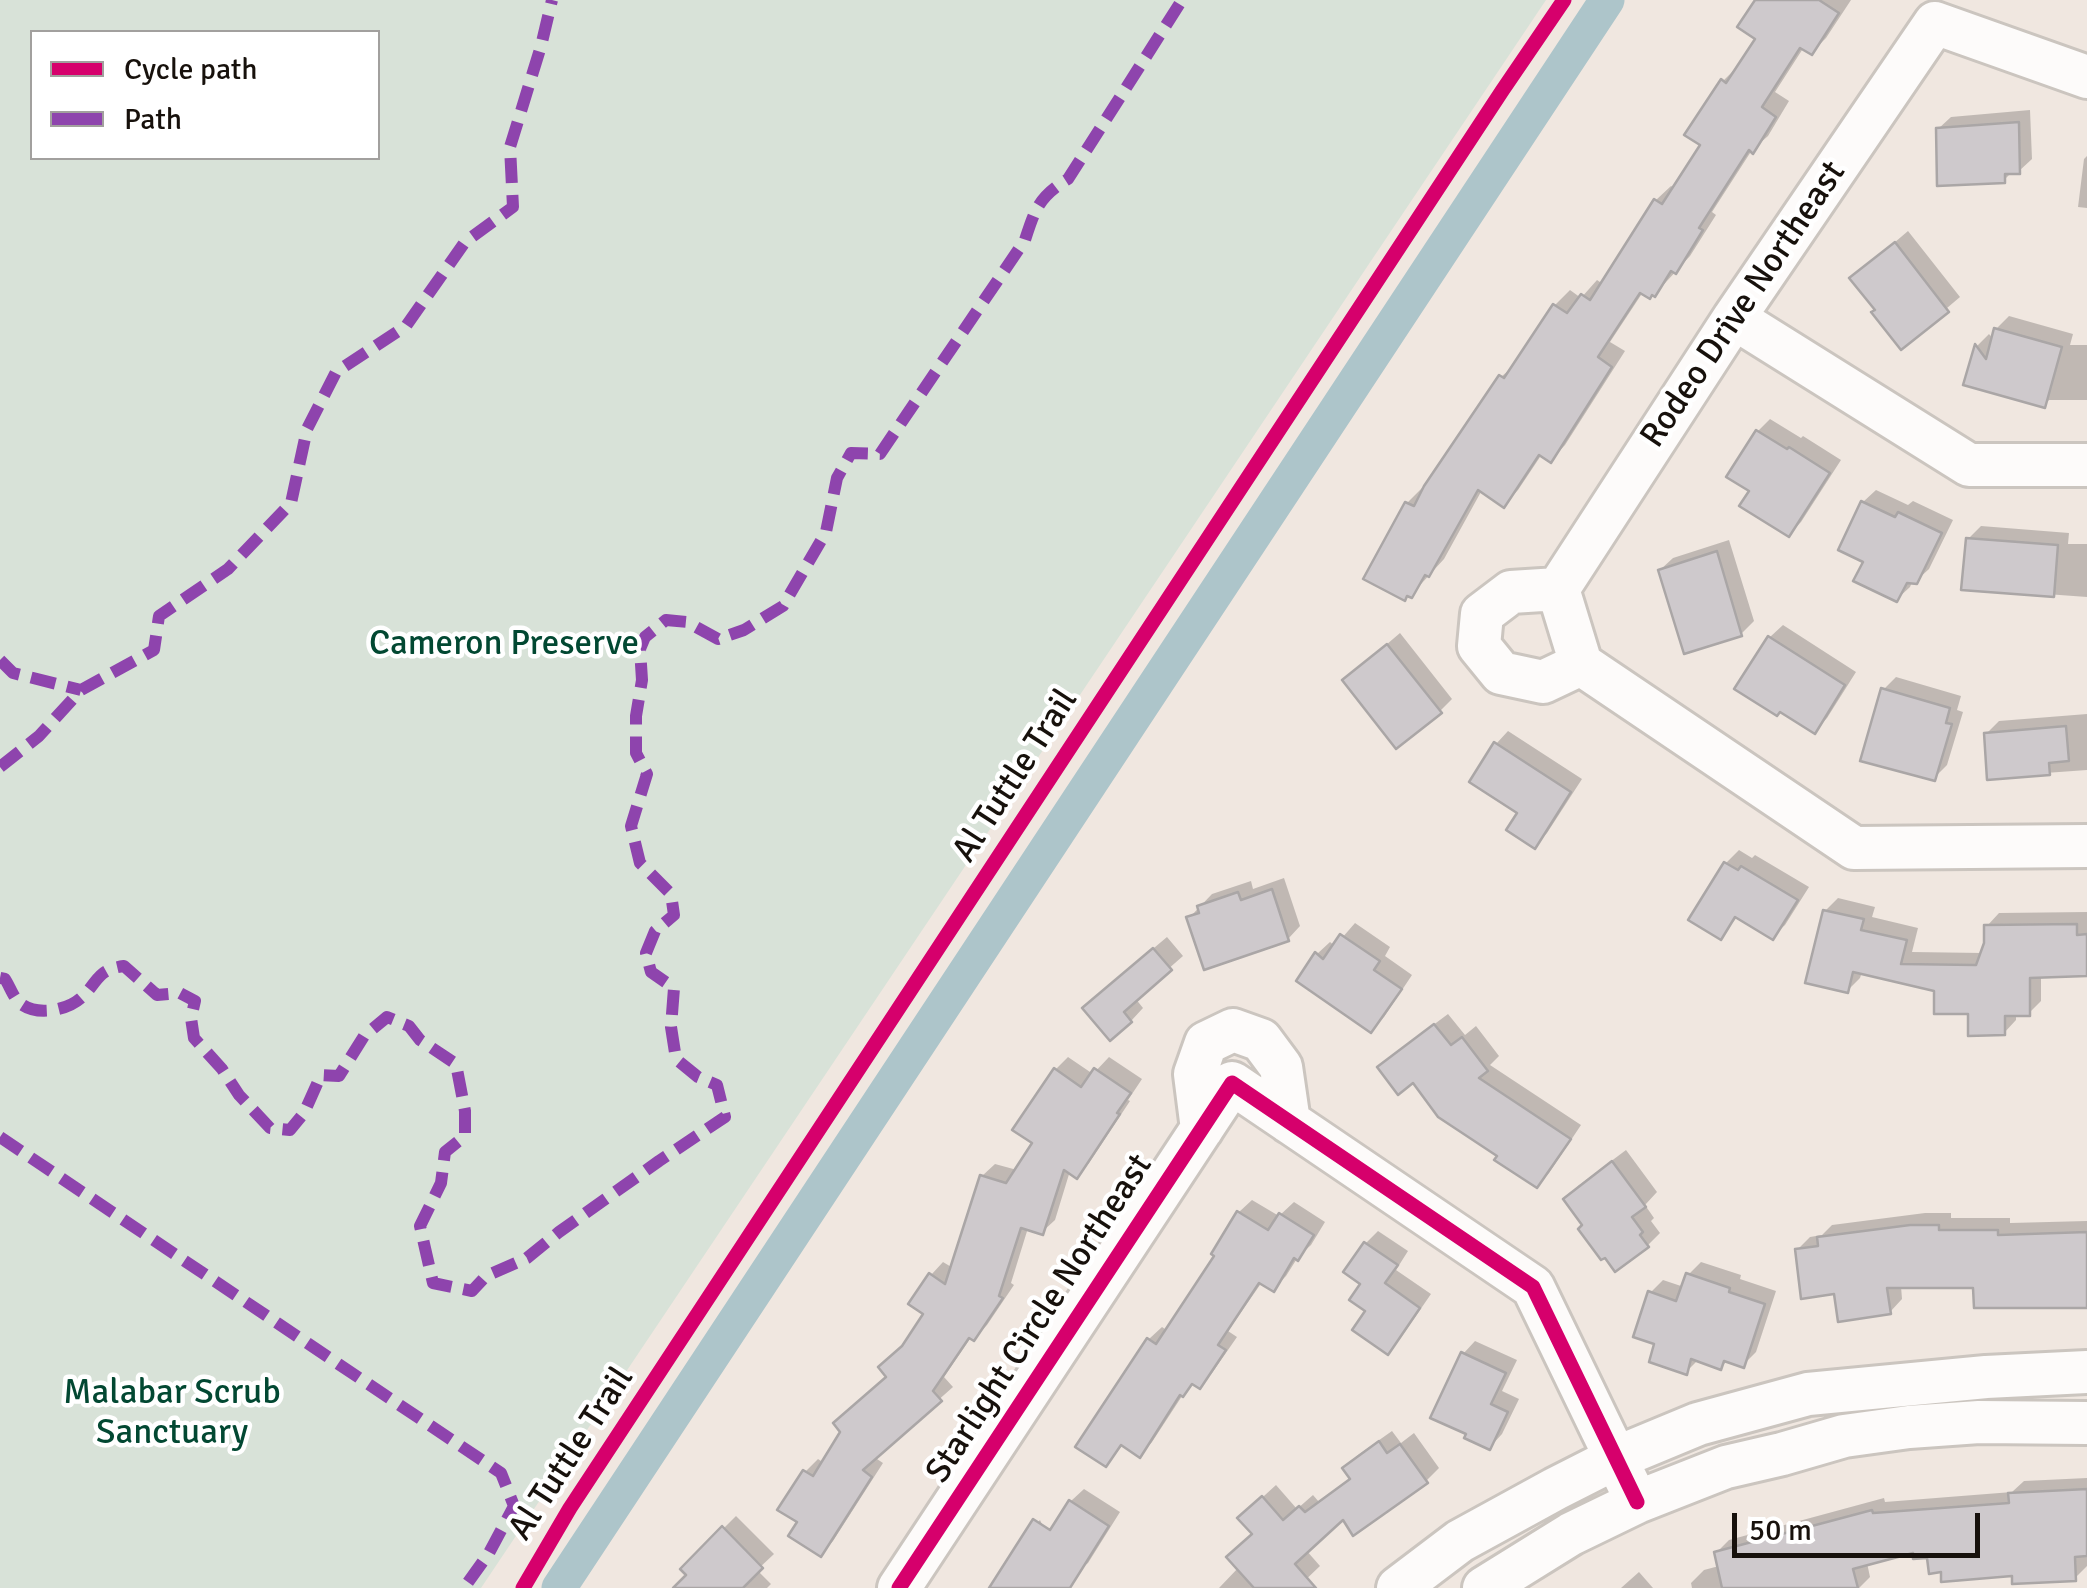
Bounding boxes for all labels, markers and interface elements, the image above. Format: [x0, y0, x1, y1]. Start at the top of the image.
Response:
legend [30, 30, 380, 160]
text: Cycle path [124, 51, 258, 88]
text: Path [124, 101, 182, 138]
street label: Rodeo Drive Northeast [1633, 154, 1855, 456]
park label: Cameron Preserve [369, 624, 639, 666]
street label: Al Tuttle Trail [945, 682, 1087, 870]
street label: Starlight Circle Northeast [918, 1147, 1162, 1491]
street label: Al Tuttle Trail [501, 1360, 643, 1548]
park label: Malabar Scrub Sanctuary [63, 1373, 281, 1455]
scale bar [1737, 1493, 1984, 1555]
text: 50 m [1749, 1512, 1812, 1549]

